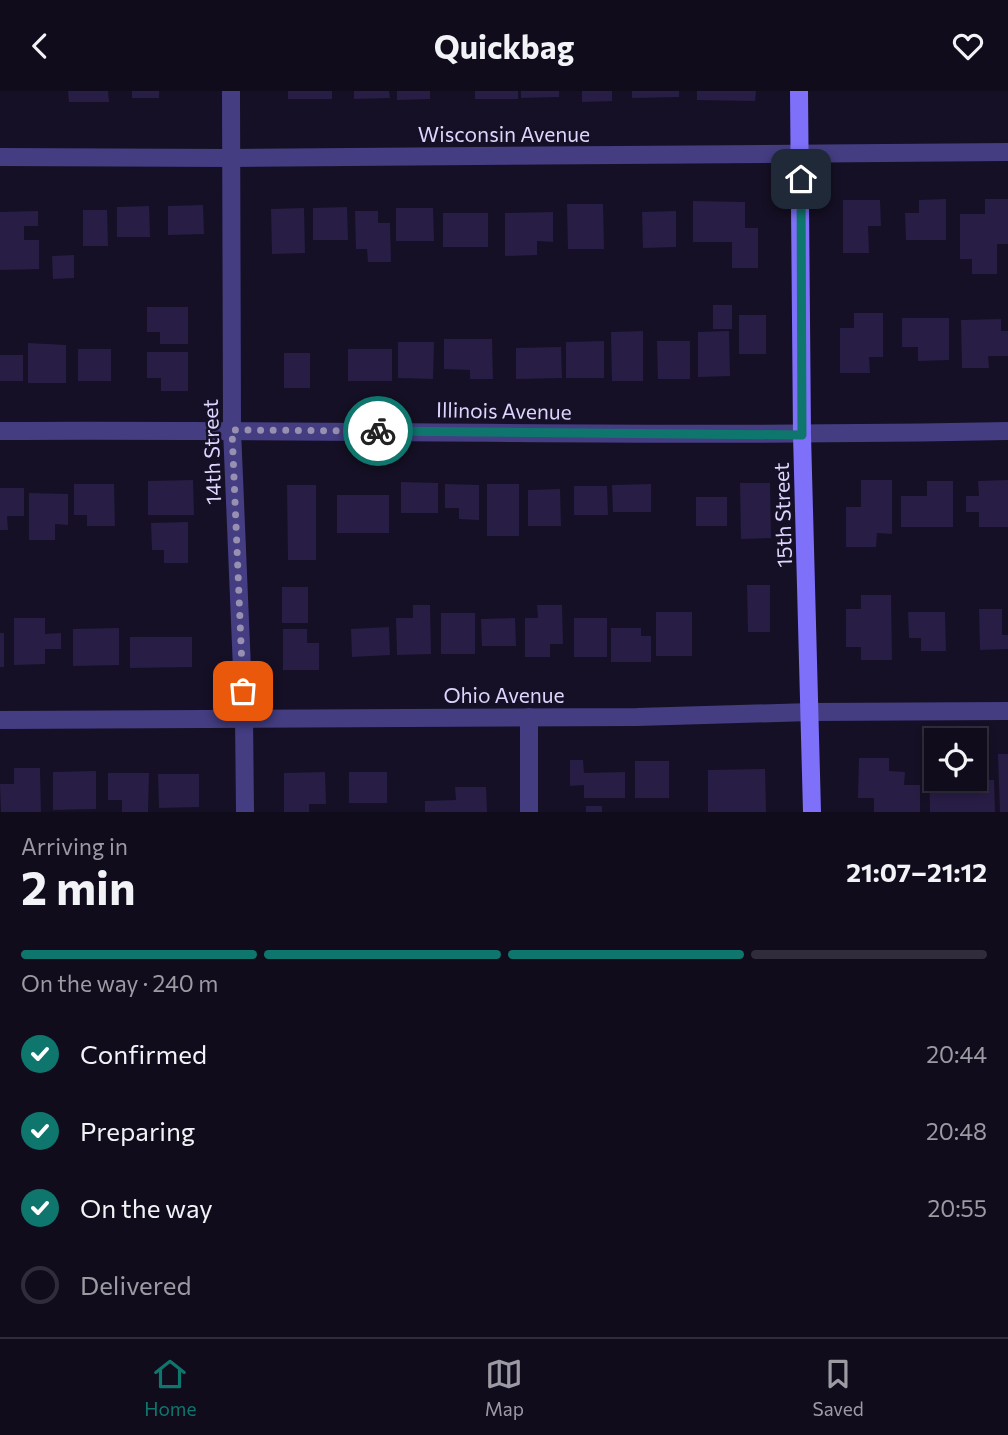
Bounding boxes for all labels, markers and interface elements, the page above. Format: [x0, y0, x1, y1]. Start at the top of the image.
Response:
text: Quickbag [434, 26, 574, 66]
icon: back [21, 27, 59, 65]
icon: heart [949, 27, 987, 65]
street label: Wisconsin Avenue [418, 121, 590, 146]
pin [771, 149, 831, 209]
icon: home [782, 160, 820, 198]
courier [343, 396, 413, 466]
street label: Illinois Avenue [436, 396, 572, 424]
street label: 14th Street [197, 399, 225, 505]
icon: bike [359, 412, 397, 450]
street label: 15th Street [768, 462, 796, 568]
pin [213, 661, 273, 721]
icon: bag [224, 672, 262, 710]
street label: Ohio Avenue [443, 682, 565, 707]
map controls [924, 728, 987, 791]
button: locate [924, 728, 987, 791]
text: Arriving in [21, 832, 128, 860]
text: 21:07–21:12 [846, 856, 987, 887]
text: 2 min [21, 858, 136, 914]
text: On the way · 240 m [21, 969, 218, 997]
icon: check [21, 1035, 59, 1073]
text: Confirmed [80, 1038, 207, 1069]
text: 20:44 [926, 1040, 987, 1068]
icon: check [21, 1112, 59, 1150]
text: Preparing [80, 1115, 195, 1146]
text: 20:48 [926, 1117, 987, 1145]
icon: check [21, 1189, 59, 1227]
text: On the way [80, 1192, 213, 1223]
text: 20:55 [927, 1194, 987, 1222]
text: Delivered [80, 1269, 191, 1300]
tab: Home [144, 1355, 196, 1420]
tab: Map [485, 1355, 524, 1420]
tab: Saved [812, 1355, 864, 1420]

